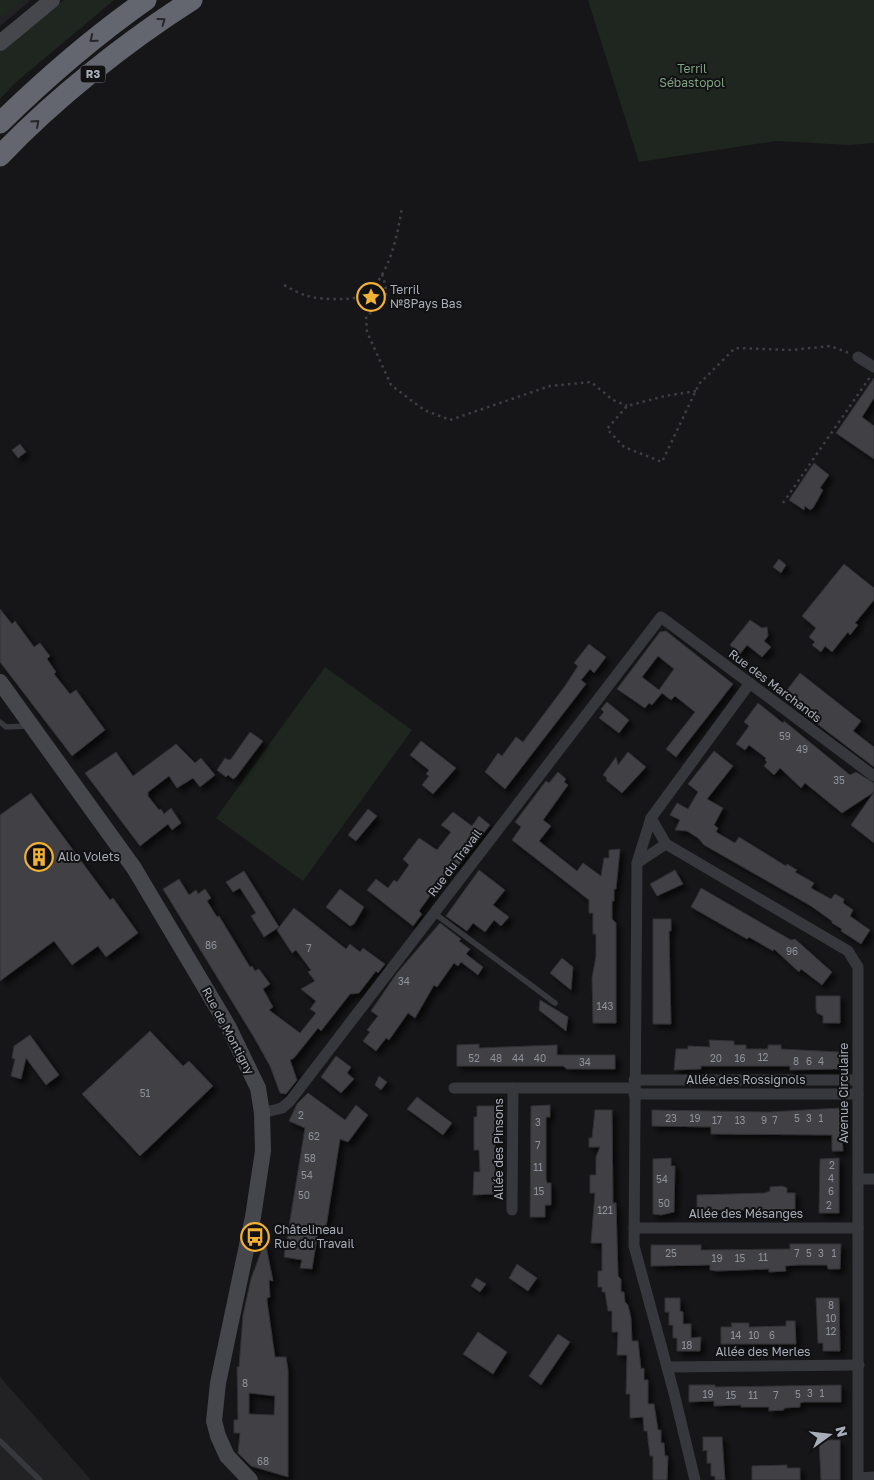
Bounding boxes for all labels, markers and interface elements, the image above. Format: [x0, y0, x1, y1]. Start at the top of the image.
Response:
one-way arrow [156, 18, 165, 26]
one-way arrow [90, 34, 99, 42]
park label: Terril Sébastopol [659, 61, 725, 90]
road number: R3 [80, 66, 106, 82]
one-way arrow [30, 120, 39, 129]
place icon: Terril №8Pays Bas [356, 282, 386, 312]
place label: Terril №8Pays Bas [390, 282, 462, 311]
street label: Rue des Marchands [726, 646, 825, 725]
house number: 59 [779, 730, 791, 742]
house number: 49 [796, 743, 808, 755]
house number: 35 [833, 774, 845, 786]
street label: Rue du Travail [424, 826, 485, 899]
building icon: Allo Volets [24, 842, 54, 872]
place label: Allo Volets [58, 849, 120, 864]
house number: 86 [205, 939, 217, 951]
house number: 7 [306, 942, 312, 954]
house number: 96 [786, 945, 798, 957]
house number: 34 [398, 975, 410, 987]
street label: Rue de Montigny [199, 985, 258, 1077]
house number: 143 [597, 1000, 614, 1012]
street label: Avenue Circulaire [836, 1043, 851, 1143]
house number: 12 [758, 1051, 769, 1063]
house number: 52 [468, 1052, 480, 1064]
house number: 48 [490, 1052, 502, 1064]
house number: 44 [512, 1052, 524, 1064]
house number: 40 [534, 1052, 546, 1064]
house number: 20 [710, 1052, 722, 1064]
house number: 16 [735, 1052, 745, 1064]
house number: 8 [793, 1055, 799, 1067]
house number: 6 [806, 1055, 812, 1067]
house number: 4 [818, 1055, 824, 1067]
house number: 34 [579, 1056, 591, 1068]
street label: Allée des Rossignols [686, 1072, 806, 1087]
house number: 51 [140, 1087, 150, 1099]
street label: Allée des Pinsons [491, 1098, 506, 1200]
house number: 2 [298, 1109, 304, 1121]
house number: 23 [665, 1112, 677, 1124]
house number: 19 [690, 1112, 700, 1124]
house number: 5 [794, 1112, 800, 1124]
house number: 3 [806, 1112, 812, 1124]
house number: 1 [819, 1112, 824, 1124]
house number: 17 [712, 1114, 722, 1126]
house number: 13 [735, 1114, 745, 1126]
house number: 9 [761, 1114, 767, 1126]
house number: 7 [772, 1114, 778, 1126]
house number: 3 [535, 1116, 541, 1128]
house number: 62 [308, 1130, 320, 1142]
house number: 7 [535, 1139, 541, 1151]
house number: 58 [304, 1152, 316, 1164]
house number: 2 [829, 1159, 835, 1171]
house number: 11 [533, 1161, 543, 1173]
house number: 54 [301, 1169, 313, 1181]
house number: 4 [828, 1172, 834, 1184]
house number: 54 [656, 1173, 668, 1185]
house number: 15 [534, 1185, 545, 1197]
house number: 6 [828, 1185, 834, 1197]
house number: 50 [298, 1189, 310, 1201]
house number: 50 [658, 1197, 670, 1209]
house number: 2 [826, 1199, 832, 1211]
house number: 121 [597, 1204, 613, 1216]
street label: Allée des Mésanges [689, 1206, 803, 1221]
bus stop icon: Châtelineau Rue du Travail [240, 1222, 270, 1252]
place label: Châtelineau Rue du Travail [274, 1222, 355, 1251]
house number: 25 [665, 1247, 677, 1259]
house number: 7 [794, 1247, 800, 1259]
house number: 5 [806, 1247, 812, 1259]
house number: 3 [818, 1247, 824, 1259]
house number: 1 [832, 1247, 837, 1259]
house number: 11 [758, 1251, 768, 1263]
house number: 19 [712, 1252, 722, 1264]
house number: 15 [735, 1252, 746, 1264]
house number: 8 [828, 1299, 834, 1311]
house number: 10 [825, 1312, 837, 1324]
house number: 12 [826, 1325, 837, 1337]
house number: 14 [731, 1329, 741, 1341]
house number: 10 [748, 1329, 760, 1341]
house number: 6 [769, 1329, 775, 1341]
house number: 18 [682, 1339, 692, 1351]
street label: Allée des Merles [716, 1344, 810, 1359]
house number: 8 [242, 1377, 248, 1389]
house number: 3 [807, 1387, 813, 1399]
house number: 1 [820, 1387, 825, 1399]
house number: 19 [703, 1388, 713, 1400]
house number: 5 [795, 1388, 801, 1400]
house number: 15 [726, 1389, 737, 1401]
house number: 11 [748, 1389, 758, 1401]
house number: 7 [773, 1389, 779, 1401]
north arrow [804, 1410, 854, 1460]
text: N [832, 1424, 852, 1439]
house number: 68 [257, 1455, 269, 1467]

